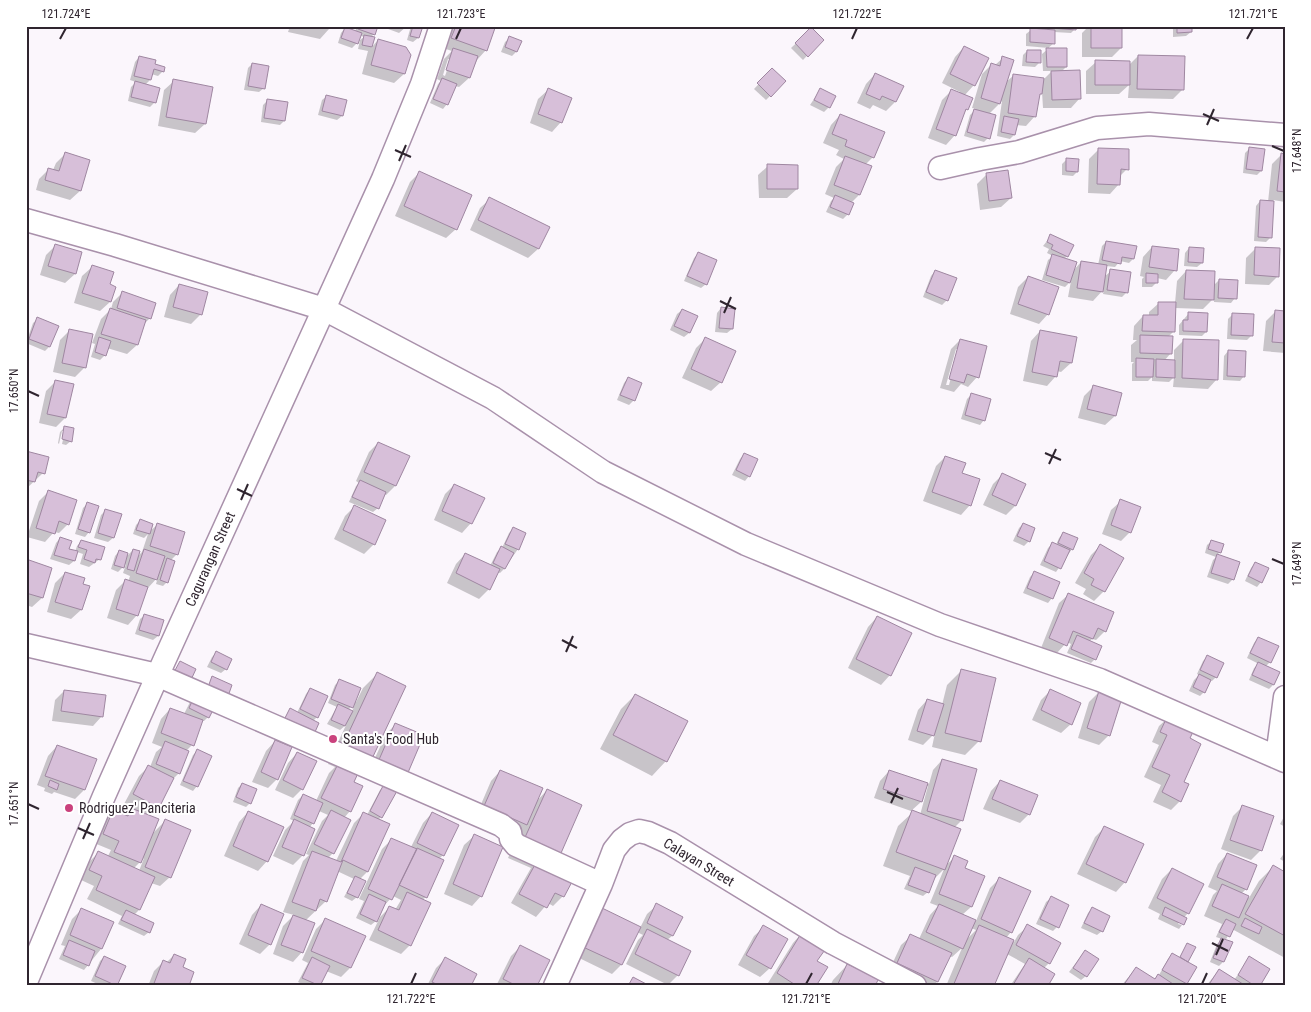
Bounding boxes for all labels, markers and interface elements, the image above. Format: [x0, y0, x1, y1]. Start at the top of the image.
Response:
text: 121.724°E [41, 7, 91, 21]
text: 121.723°E [436, 7, 486, 21]
text: 121.722°E [832, 7, 882, 21]
text: 121.721°E [1228, 7, 1278, 21]
text: 17.648°N [1290, 129, 1304, 173]
text: 17.650°N [7, 369, 21, 413]
street label: Cagurangan Street [182, 509, 238, 609]
text: 17.649°N [1290, 542, 1304, 586]
place label: Santa's Food Hub [343, 731, 439, 747]
marker: Santa's Food Hub [327, 733, 339, 745]
text: 17.651°N [7, 782, 21, 826]
place label: Rodriguez' Panciteria [79, 800, 196, 816]
marker: Rodriguez' Panciteria [63, 802, 75, 814]
street label: Calayan Street [661, 835, 737, 889]
text: 121.722°E [386, 992, 436, 1006]
text: 121.721°E [781, 992, 831, 1006]
text: 121.720°E [1177, 992, 1227, 1006]

